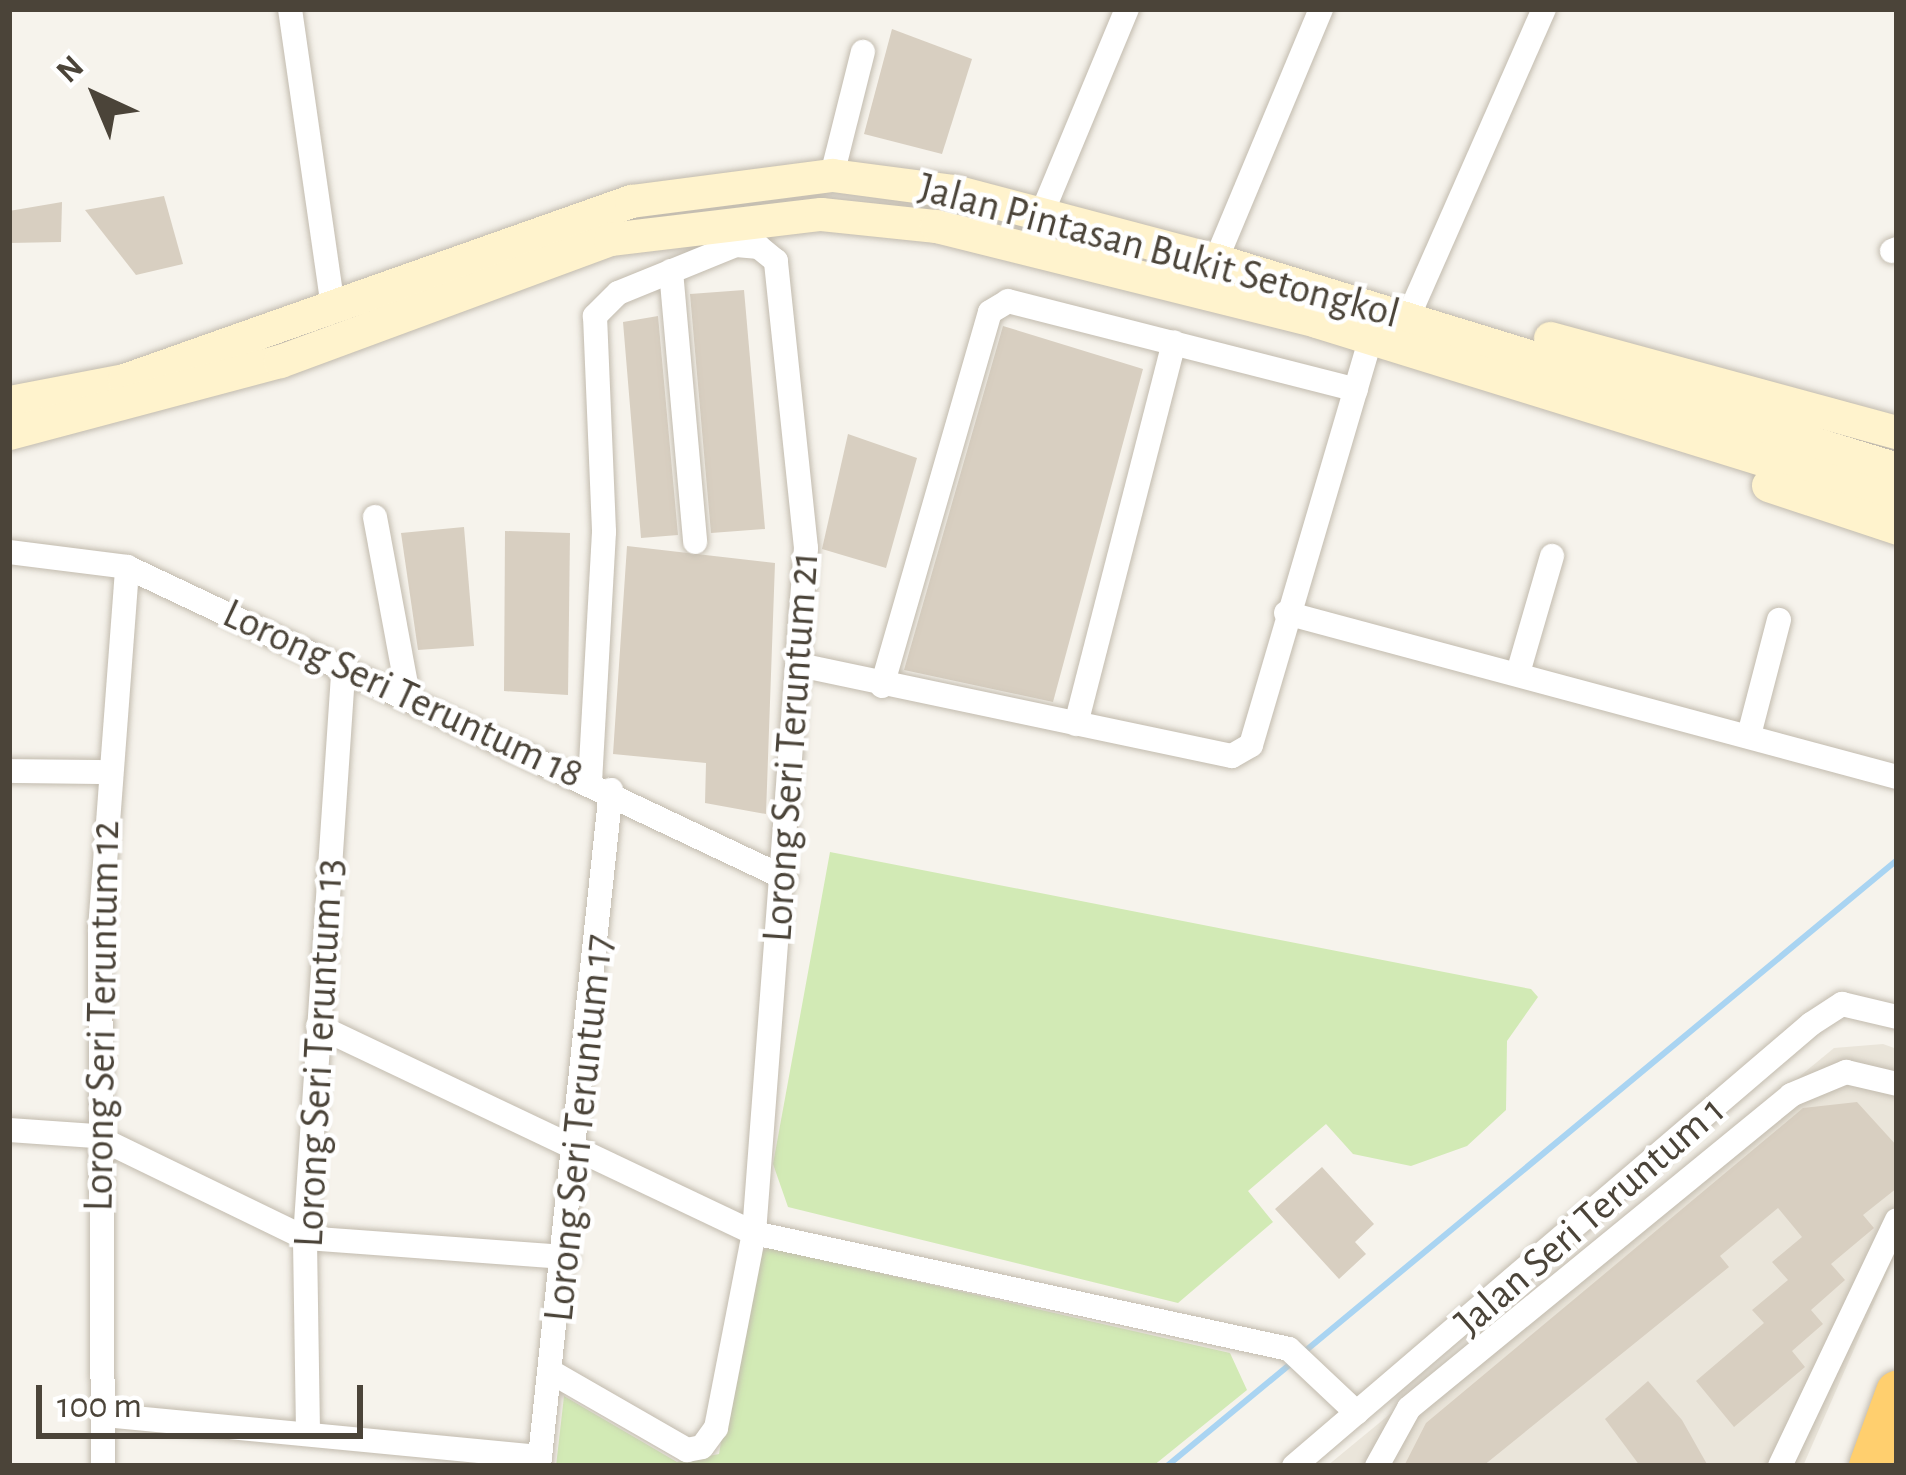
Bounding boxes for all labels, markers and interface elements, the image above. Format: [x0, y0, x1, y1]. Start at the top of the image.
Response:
north arrow [36, 36, 156, 156]
text: N [51, 50, 90, 90]
street label: Jalan Pintasan Bukit Setongkol [913, 163, 1405, 339]
street label: Lorong Seri Teruntum 21 [752, 550, 830, 944]
street label: Lorong Seri Teruntum 18 [215, 588, 591, 800]
street label: Lorong Seri Teruntum 12 [73, 820, 131, 1212]
street label: Lorong Seri Teruntum 13 [284, 857, 354, 1249]
street label: Lorong Seri Teruntum 17 [534, 932, 624, 1324]
street label: Jalan Seri Teruntum 1 [1445, 1085, 1735, 1347]
scale bar [42, 1361, 369, 1435]
text: 100 m [57, 1388, 142, 1424]

